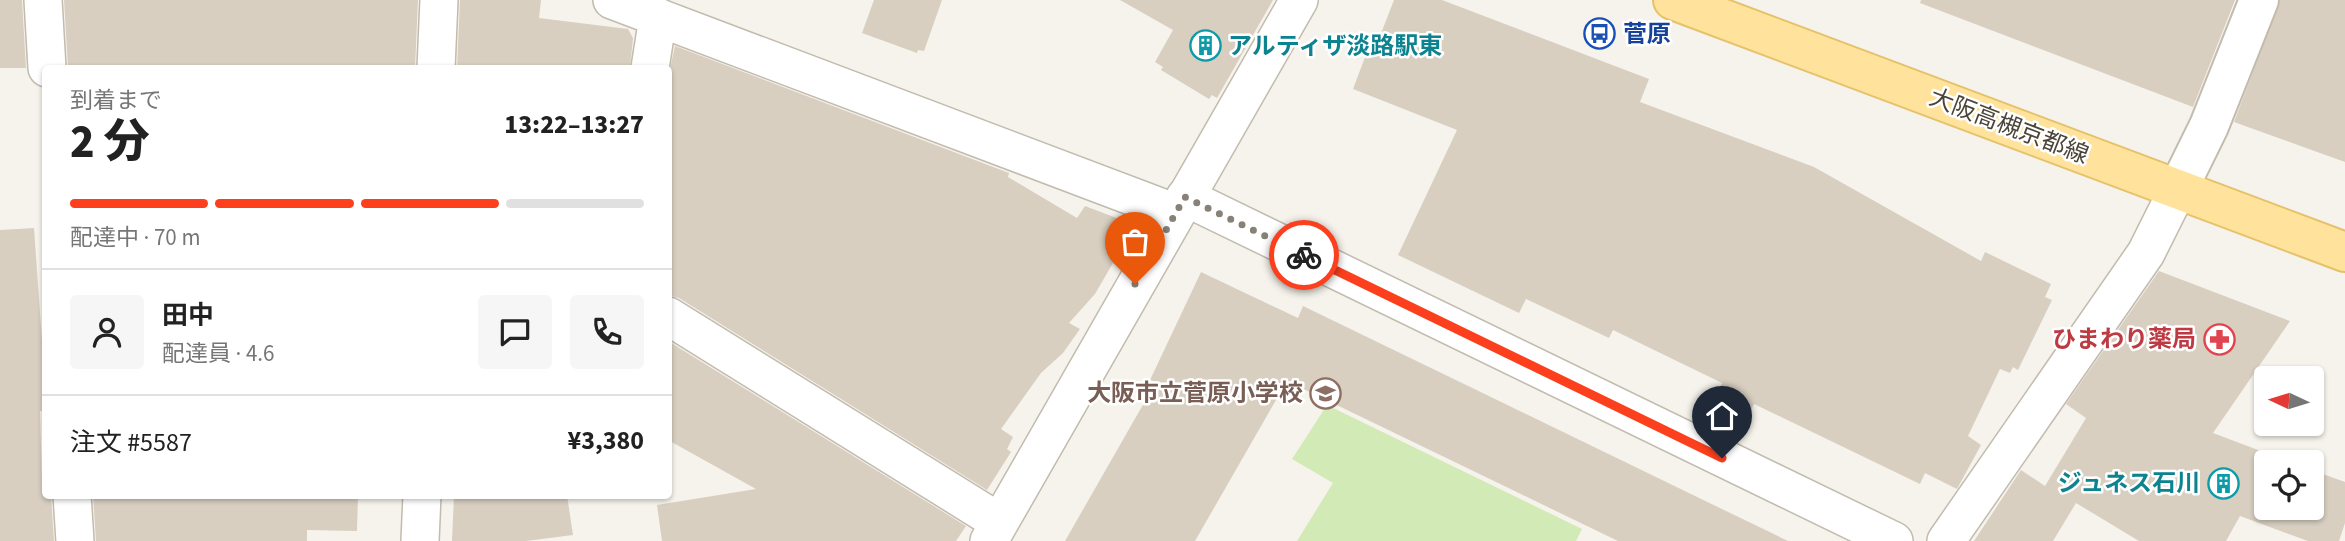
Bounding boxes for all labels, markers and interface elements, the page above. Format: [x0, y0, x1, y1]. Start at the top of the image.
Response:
bus stop icon: 菅原 [1583, 17, 1617, 51]
place label: 菅原 [1623, 17, 1671, 52]
building icon: アルティザ淡路駅東 [1188, 29, 1222, 63]
place label: アルティザ淡路駅東 [1228, 29, 1442, 64]
street label: 大阪高槻京都線 [1924, 80, 2094, 173]
text: 到着まで [70, 84, 162, 117]
text: 13:22–13:27 [504, 106, 644, 143]
text: 2 分 [70, 110, 150, 175]
pin [1105, 212, 1165, 284]
courier [1269, 220, 1339, 290]
text: 配達中 · 70 m [70, 221, 200, 254]
icon: bag [1116, 223, 1154, 261]
icon: bike [1285, 236, 1323, 274]
button: person [70, 295, 144, 369]
button: chat [478, 295, 552, 369]
button: phone [570, 295, 644, 369]
text: 田中 [162, 297, 214, 334]
place label: ひまわり薬局 [2052, 322, 2196, 357]
pharmacy icon: ひまわり薬局 [2202, 322, 2236, 356]
text: 配達員 · 4.6 [162, 337, 275, 370]
north arrow [2254, 366, 2324, 436]
map controls [2254, 366, 2324, 520]
place label: 大阪市立菅原小学校 [1087, 376, 1303, 411]
school or university icon: 大阪市立菅原小学校 [1309, 376, 1343, 410]
pin [1692, 386, 1752, 458]
icon: home [1703, 397, 1741, 435]
text: ¥3,380 [568, 422, 644, 459]
text: 注文 #5587 [70, 424, 192, 461]
button: locate [2254, 450, 2324, 520]
place label: ジュネス石川 [2058, 466, 2200, 501]
building icon: ジュネス石川 [2206, 466, 2240, 500]

